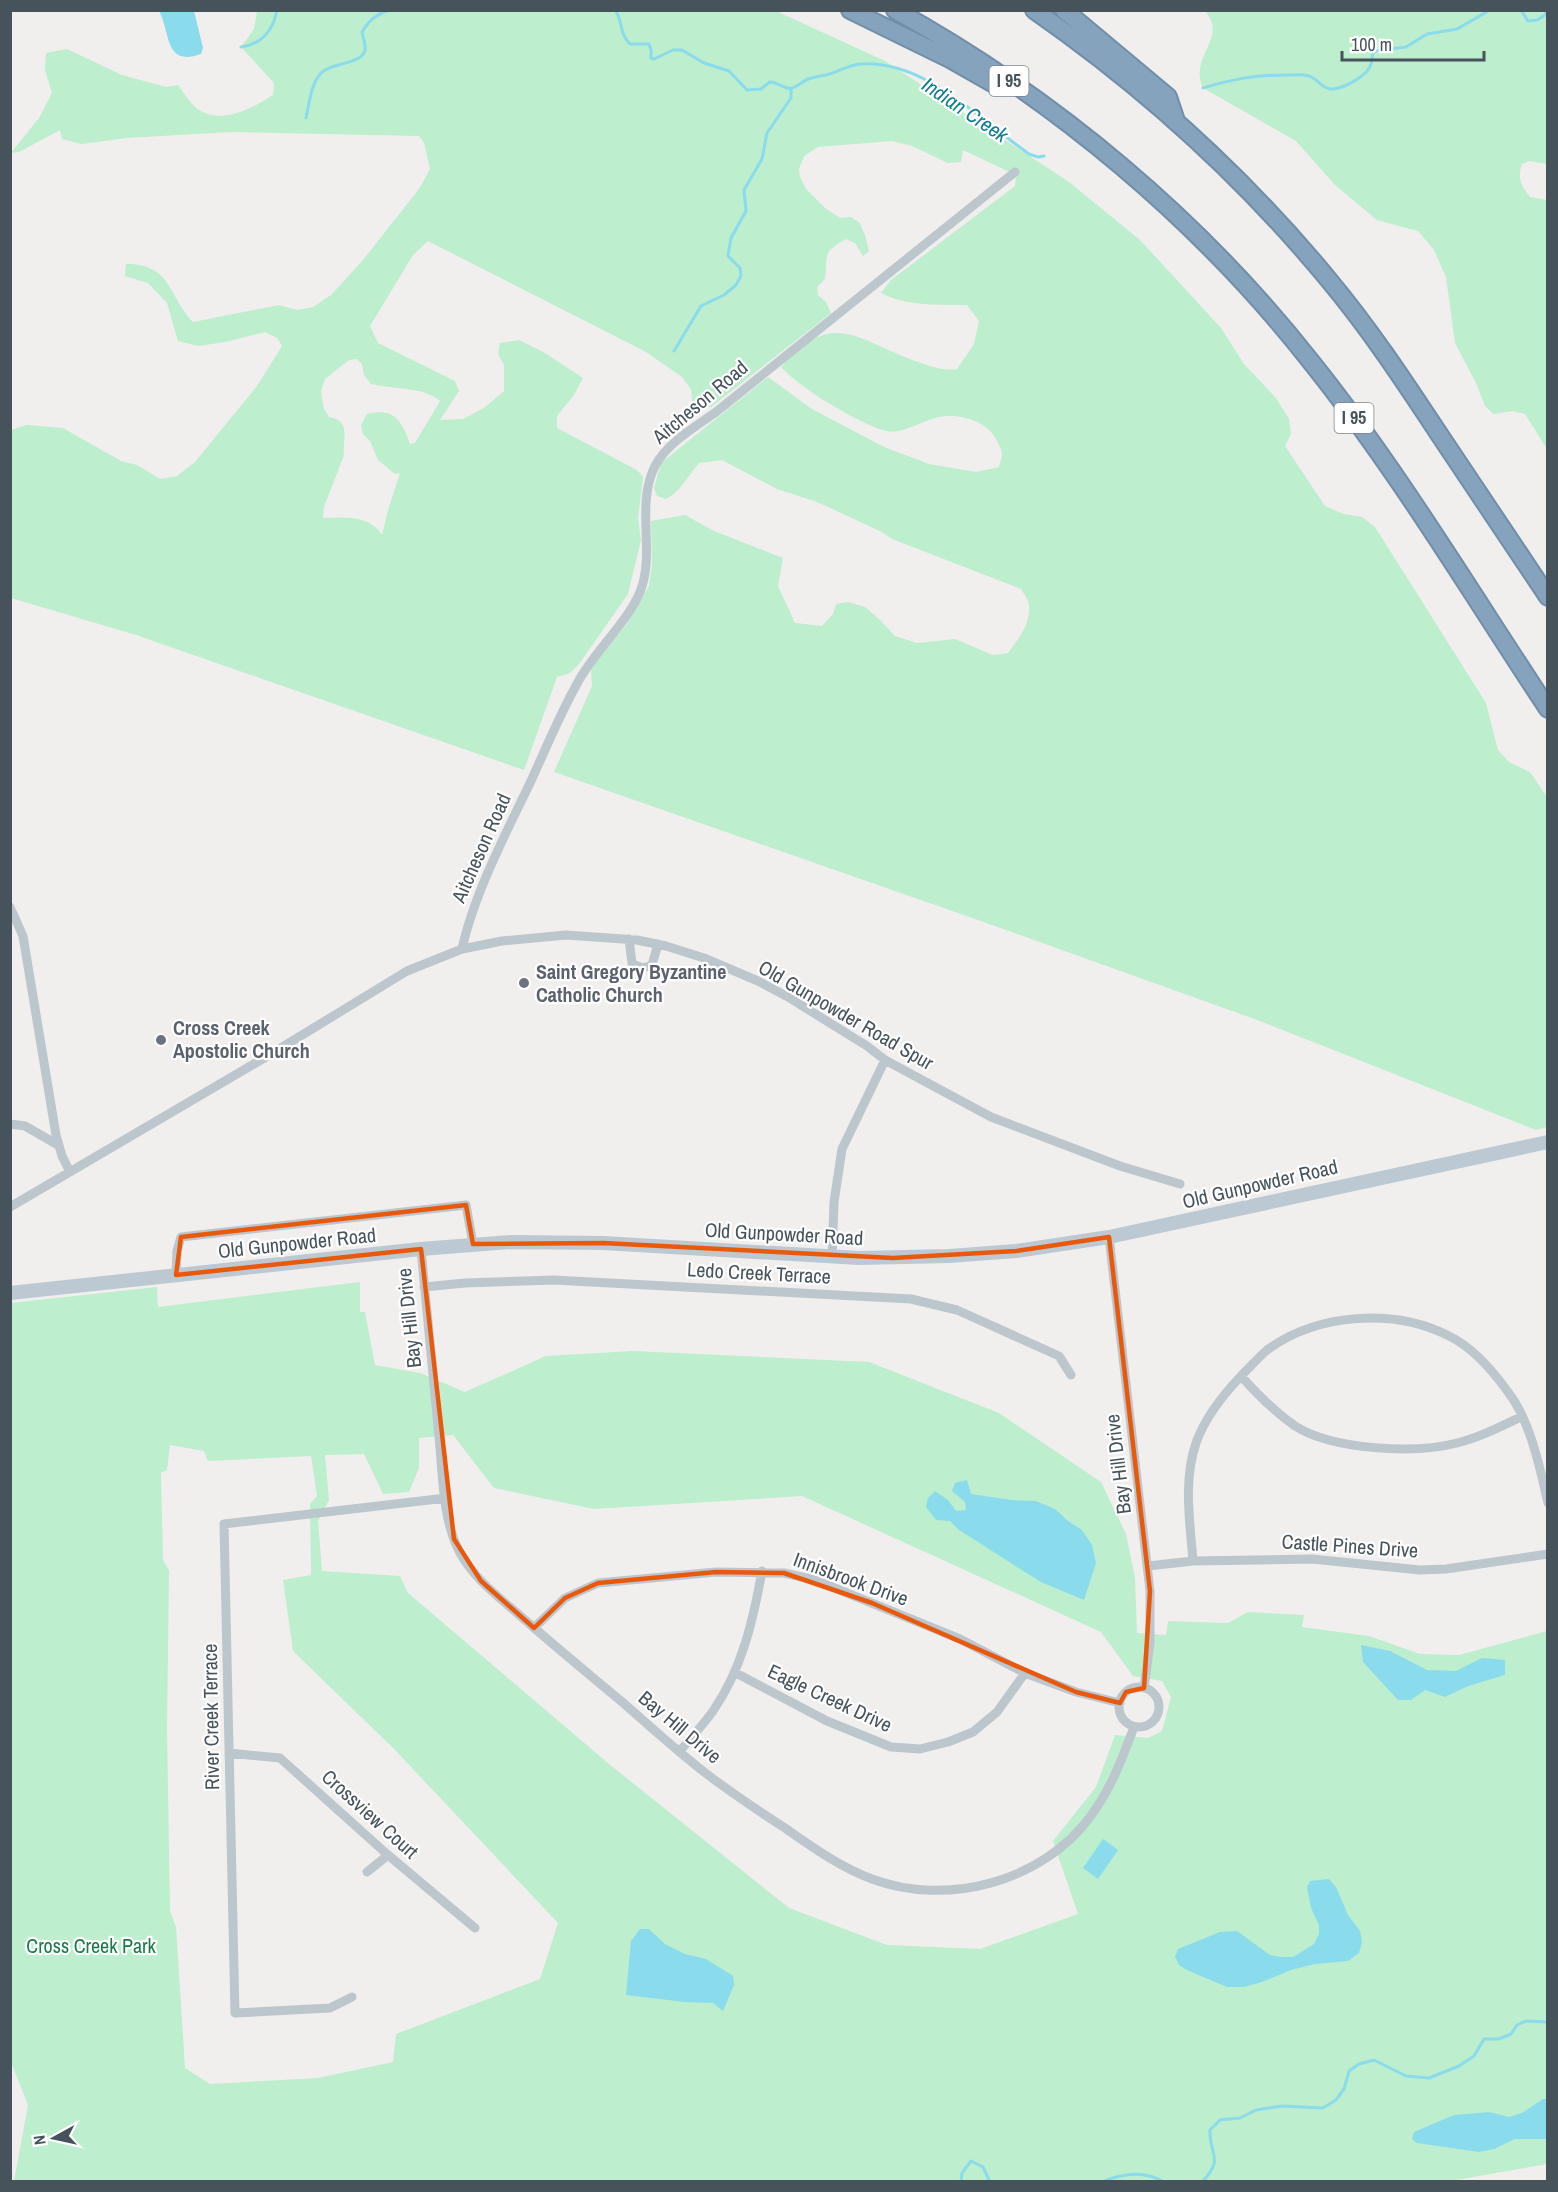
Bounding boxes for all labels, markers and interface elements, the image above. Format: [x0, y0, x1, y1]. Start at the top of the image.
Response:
scale bar [1342, 24, 1484, 62]
text: 100 m [1351, 32, 1392, 57]
road number: I 95 [990, 66, 1028, 96]
water label: Indian Creek [916, 70, 1015, 150]
street label: Aitcheson Road [646, 354, 753, 450]
road number: I 95 [1334, 403, 1374, 433]
street label: Aitcheson Road [444, 789, 517, 908]
street label: Old Gunpowder Road Spur [754, 953, 939, 1076]
place label: Saint Gregory Byzantine Catholic Church [536, 958, 726, 1008]
marker: Saint Gregory Byzantine Catholic Church [517, 976, 531, 990]
place label: Cross Creek Apostolic Church [173, 1014, 310, 1064]
marker: Cross Creek Apostolic Church [154, 1033, 168, 1047]
street label: Old Gunpowder Road [1180, 1153, 1340, 1215]
street label: Old Gunpowder Road [704, 1216, 864, 1251]
street label: Old Gunpowder Road [217, 1221, 377, 1264]
street label: Ledo Creek Terrace [687, 1255, 832, 1290]
street label: Bay Hill Drive [390, 1267, 427, 1369]
street label: Bay Hill Drive [1098, 1413, 1137, 1515]
street label: Castle Pines Drive [1281, 1527, 1419, 1564]
street label: Innisbrook Drive [790, 1545, 912, 1612]
street label: River Creek Terrace [196, 1644, 225, 1790]
street label: Eagle Creek Drive [764, 1657, 897, 1738]
street label: Bay Hill Drive [633, 1684, 727, 1769]
street label: Crossview Court [316, 1763, 425, 1865]
park label: Cross Creek Park [26, 1932, 156, 1959]
north arrow [24, 2108, 84, 2168]
text: N [28, 2134, 51, 2146]

